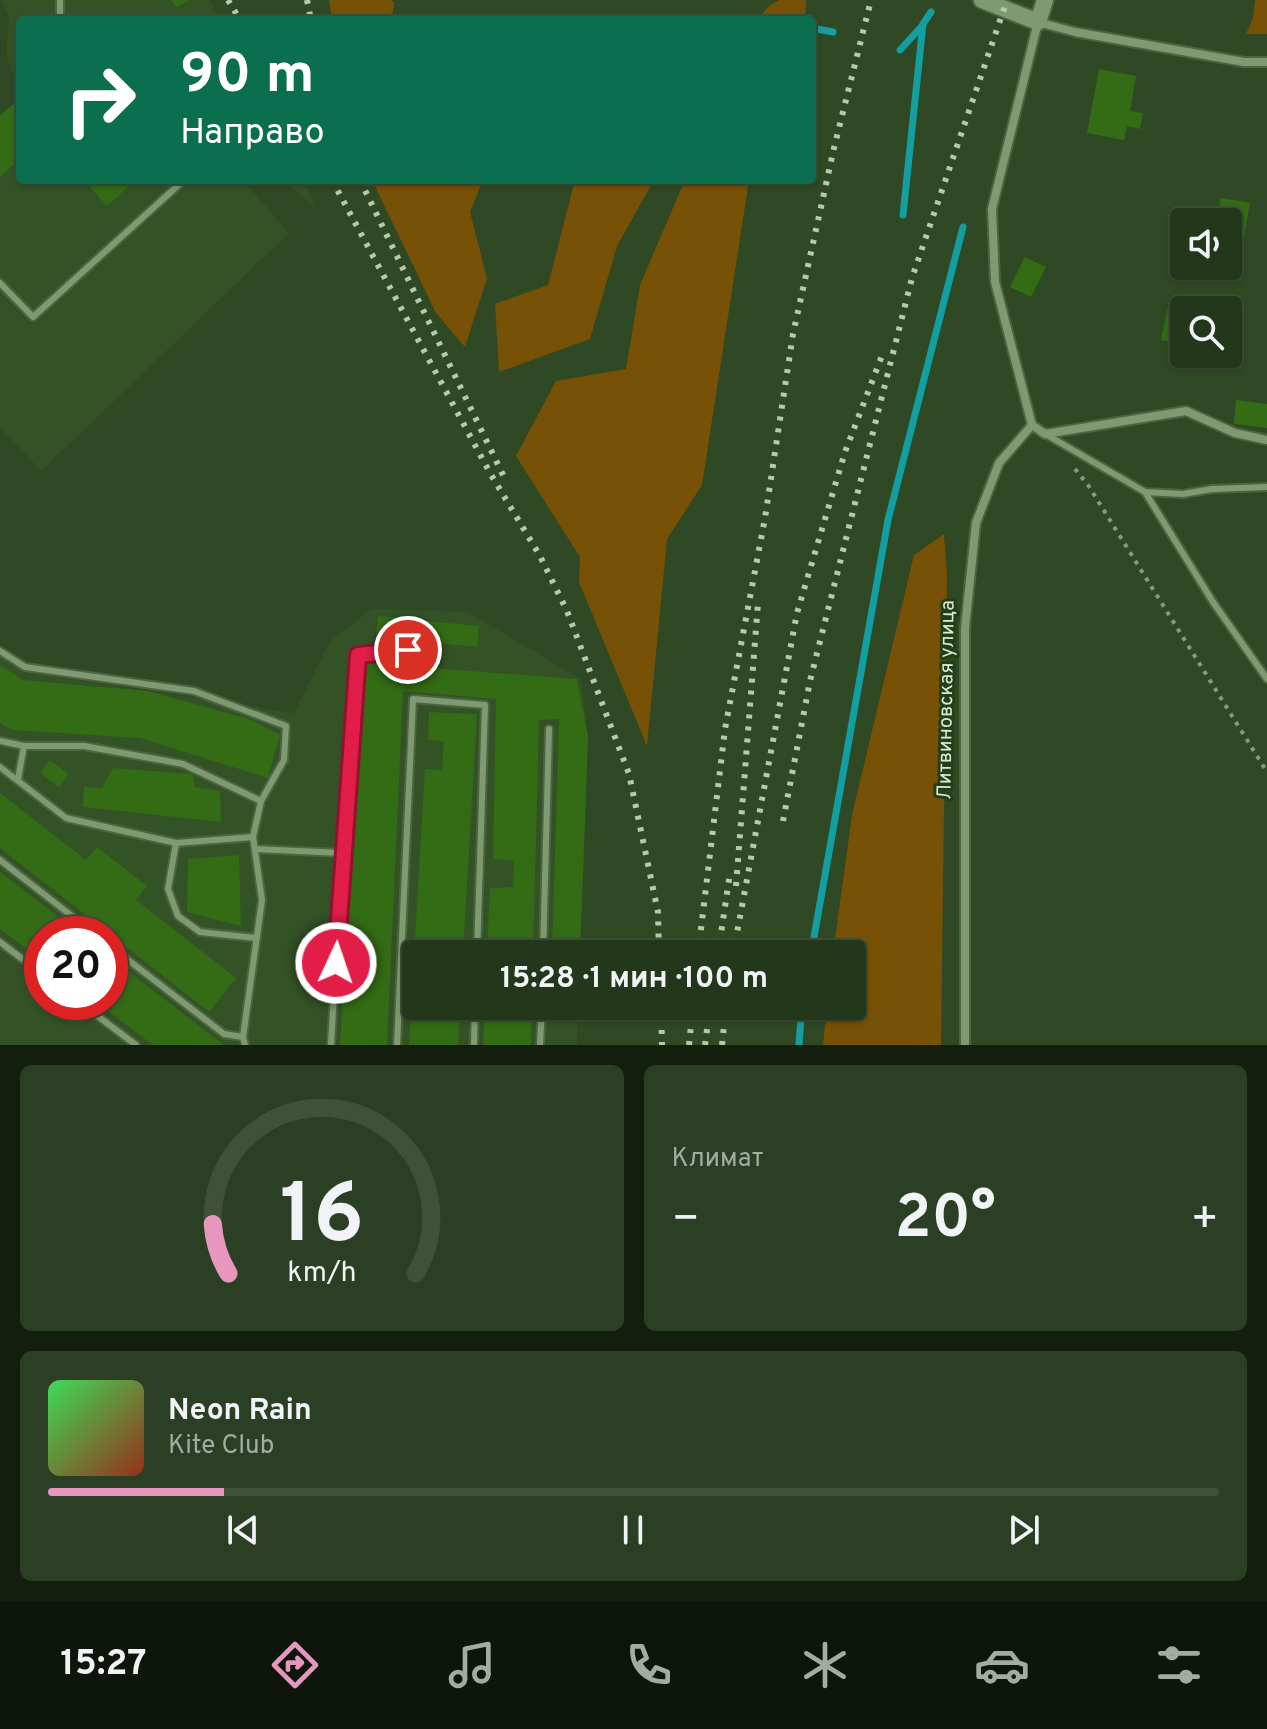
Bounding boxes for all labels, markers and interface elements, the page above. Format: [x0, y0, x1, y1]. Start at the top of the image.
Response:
text: 90 m [180, 42, 315, 112]
icon: right [48, 48, 152, 152]
text: Направо [180, 111, 325, 157]
map controls [1170, 208, 1242, 368]
button: sound [1170, 208, 1242, 280]
button: search [1170, 296, 1242, 368]
street label: Литвиновская улица [932, 600, 962, 800]
pin [374, 616, 442, 684]
icon: arrive [386, 628, 430, 672]
speed limit sign: 20 [24, 916, 128, 1020]
position arrow [294, 921, 378, 1005]
text: 15:28 · 1 мин · 100 m [500, 961, 768, 998]
text: Климат [672, 1143, 763, 1176]
text: 16 [280, 1167, 364, 1272]
text: 20° [895, 1183, 996, 1259]
text: − [672, 1193, 700, 1249]
text: + [1191, 1193, 1219, 1249]
text: km/h [287, 1256, 356, 1292]
text: Neon Rain [168, 1393, 312, 1430]
text: Kite Club [168, 1430, 274, 1463]
icon: previous [221, 1508, 265, 1552]
icon: pause [611, 1508, 655, 1552]
icon: next [1002, 1508, 1046, 1552]
icon: directions [267, 1637, 323, 1693]
icon: music [444, 1637, 500, 1693]
icon: phone [621, 1637, 677, 1693]
icon: climate [797, 1637, 853, 1693]
icon: car [974, 1637, 1030, 1693]
icon: filters [1151, 1637, 1207, 1693]
text: 15:27 [60, 1642, 146, 1688]

